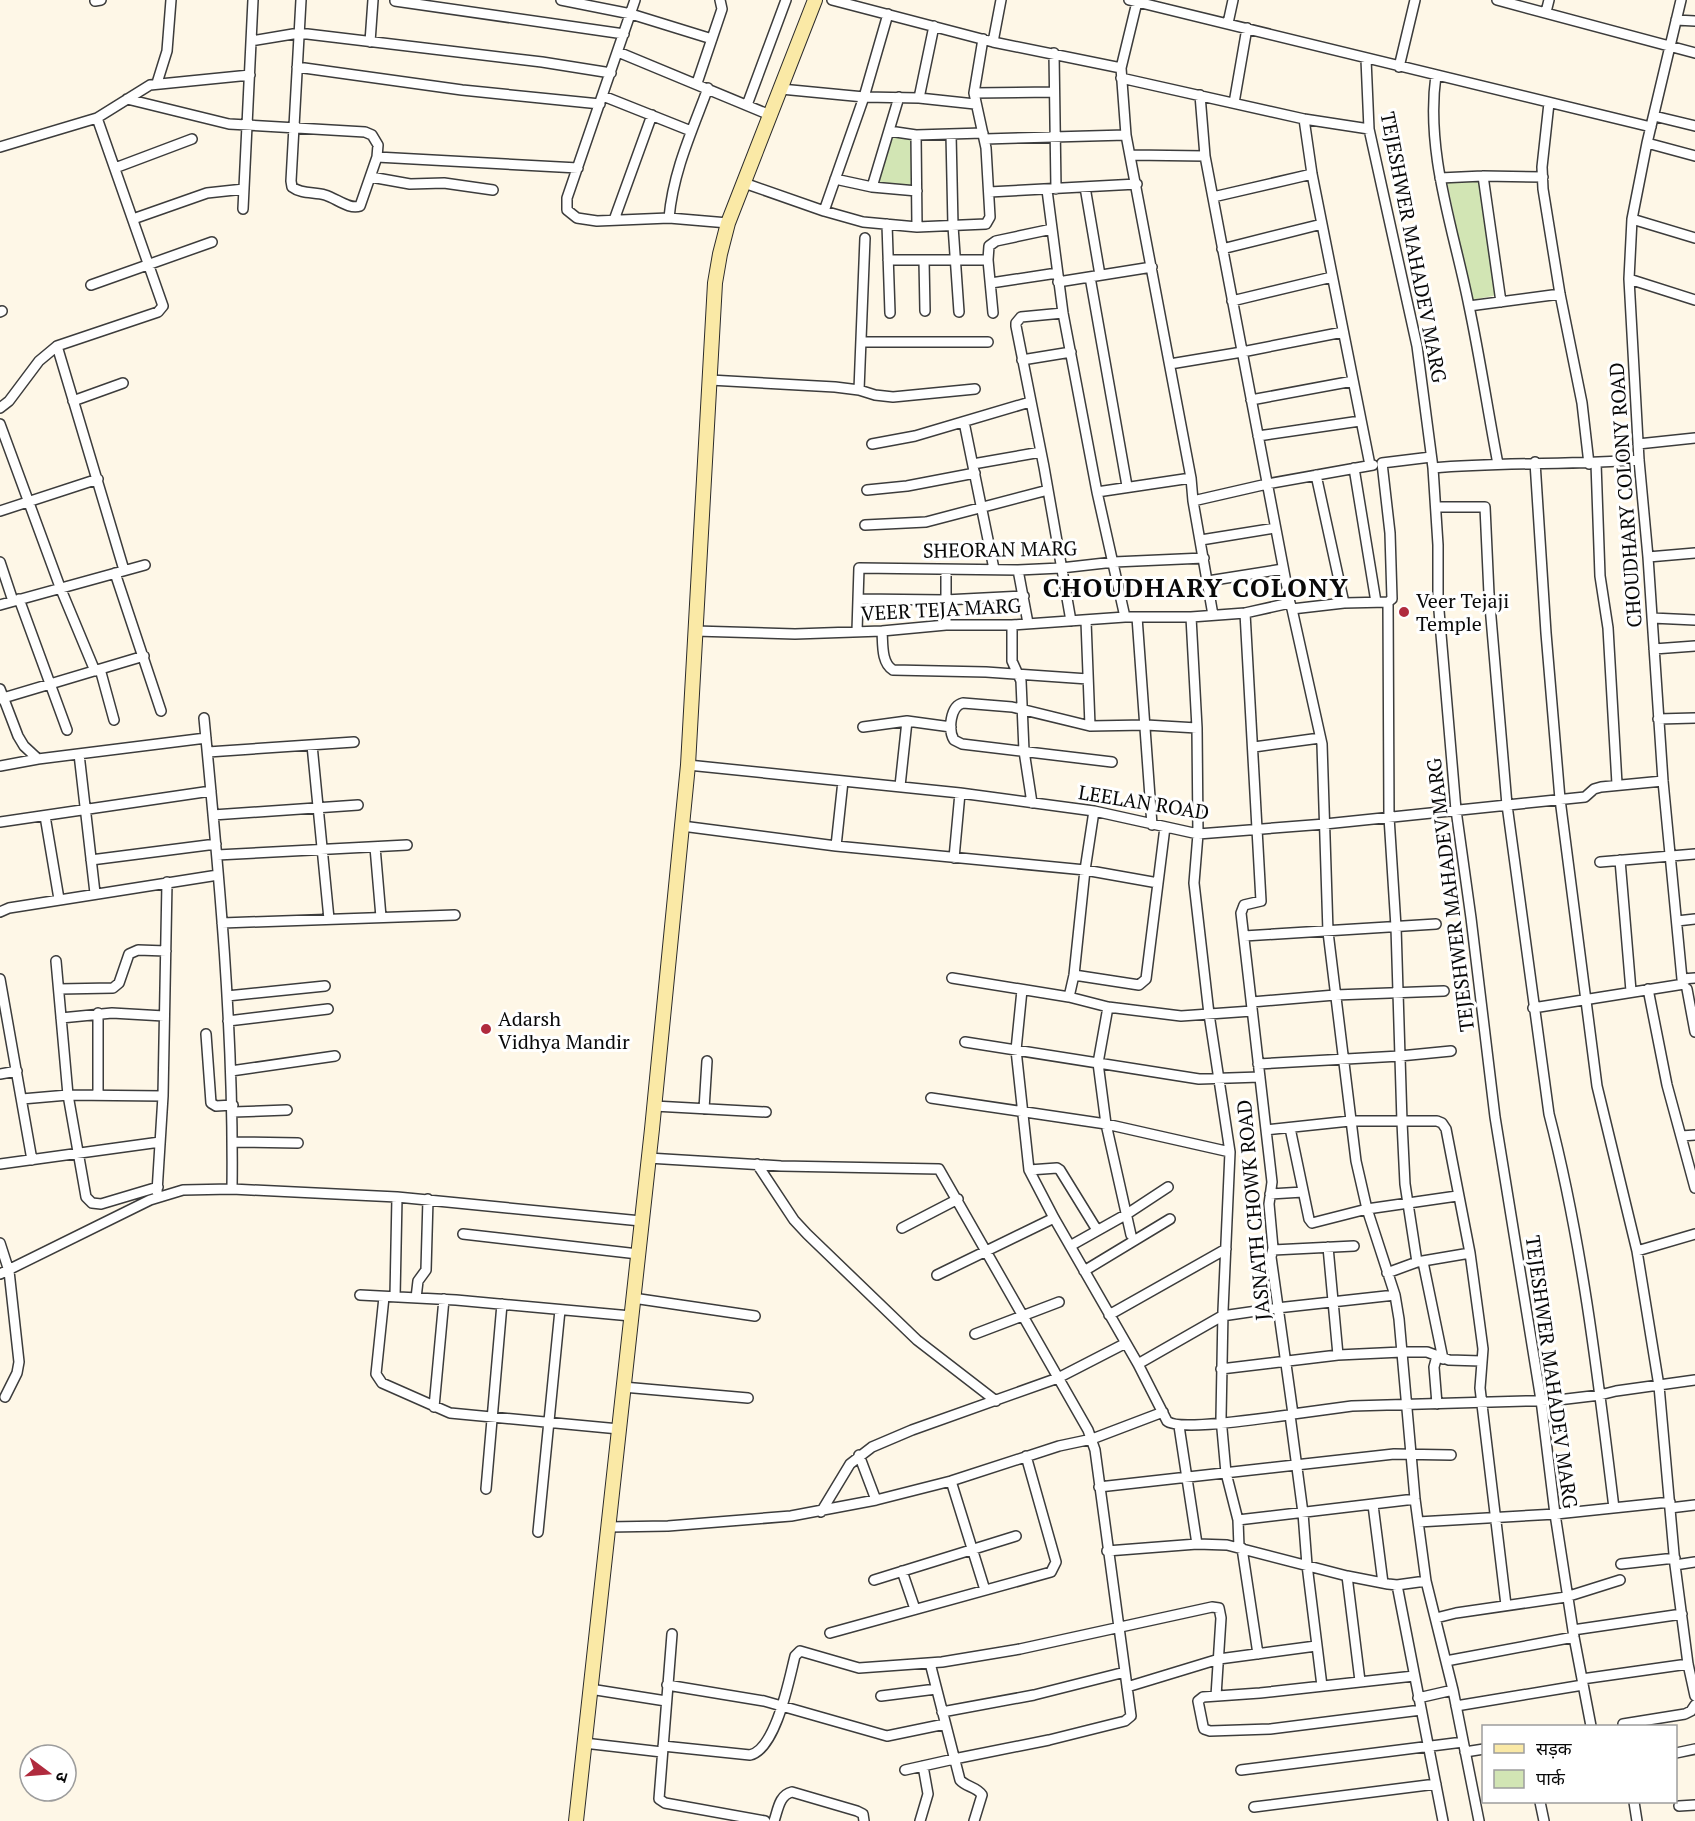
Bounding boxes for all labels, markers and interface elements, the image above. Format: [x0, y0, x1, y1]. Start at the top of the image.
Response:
street label: TEJESHWER MAHADEV MARG [1374, 109, 1454, 385]
street label: CHOUDHARY COLONY ROAD [1602, 361, 1648, 629]
street label: SHEORAN MARG [923, 534, 1078, 564]
district label: CHOUDHARY COLONY [1043, 570, 1349, 604]
place label: Veer Tejaji Temple [1416, 587, 1509, 637]
street label: VEER TEJA MARG [860, 591, 1022, 627]
marker: Veer Tejaji Temple [1397, 605, 1411, 619]
street label: TEJESHWER MAHADEV MARG [1420, 756, 1480, 1033]
street label: LEELAN ROAD [1077, 778, 1211, 826]
place label: Adarsh Vidhya Mandir [498, 1005, 630, 1055]
marker: Adarsh Vidhya Mandir [479, 1022, 493, 1036]
street label: JASNATH CHOWK ROAD [1230, 1099, 1276, 1321]
street label: TEJESHWER MAHADEV MARG [1519, 1234, 1585, 1511]
legend [1482, 1725, 1677, 1803]
text: सड़क [1536, 1736, 1573, 1760]
north arrow [18, 1743, 78, 1803]
text: पार्क [1536, 1766, 1566, 1790]
text: उ [50, 1770, 74, 1785]

